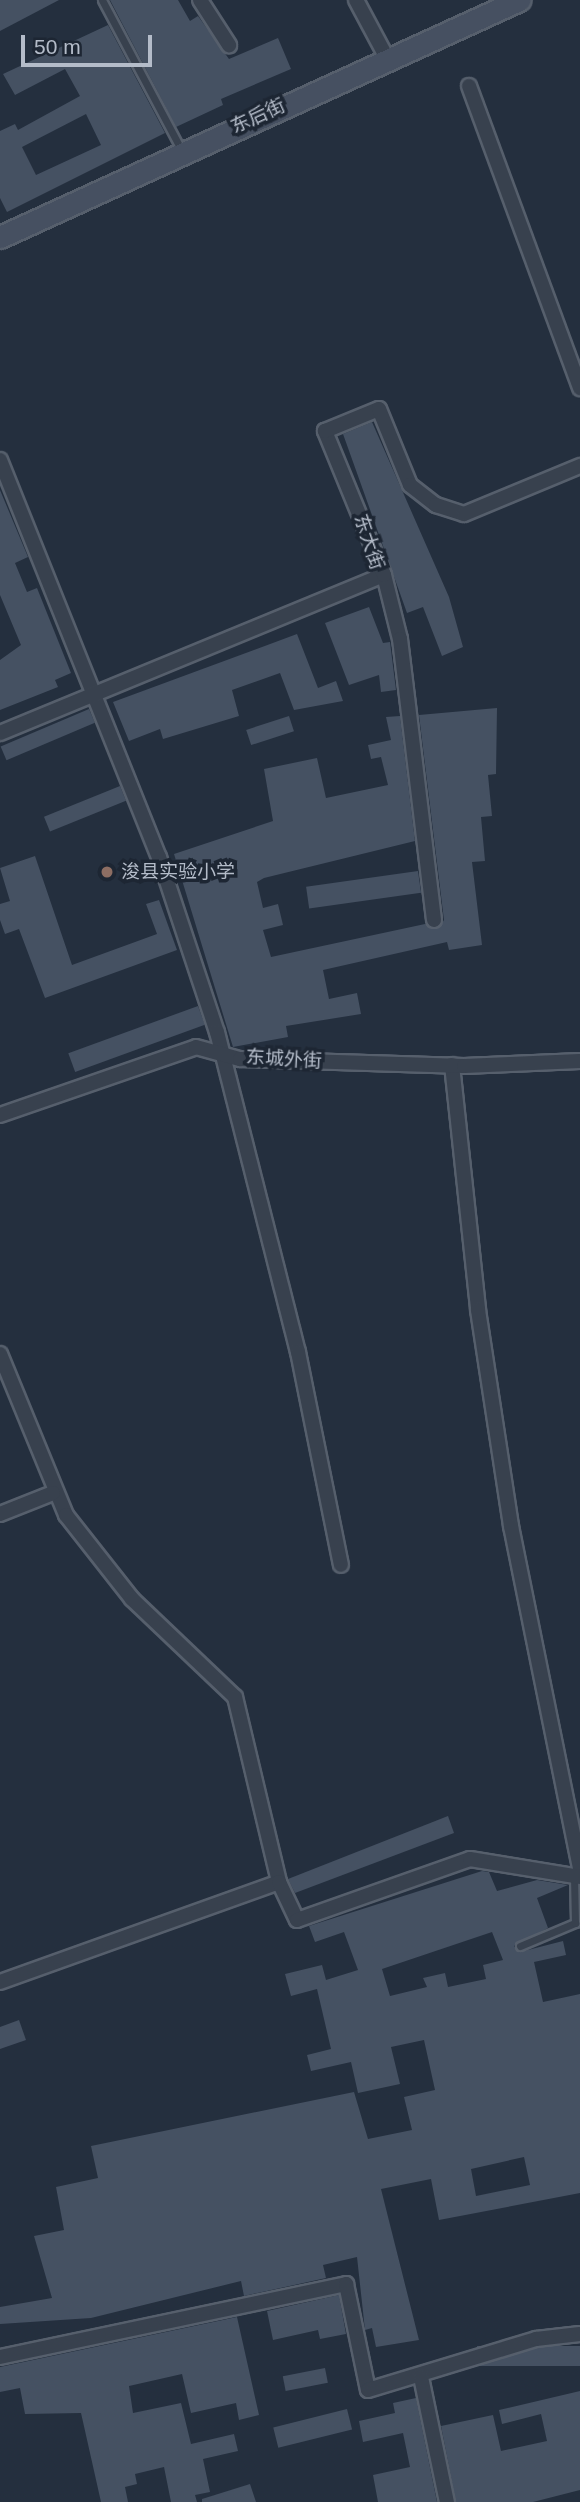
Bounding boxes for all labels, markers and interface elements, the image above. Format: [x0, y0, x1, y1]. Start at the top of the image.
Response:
scale bar [24, 21, 156, 65]
text: 50 m [34, 35, 81, 58]
street label: 东后街 [227, 94, 289, 138]
street label: 东大街 [349, 511, 389, 573]
place label: 浚县实验小学 [121, 861, 235, 883]
marker: 浚县实验小学 [99, 864, 115, 880]
street label: 东城外街 [245, 1046, 323, 1072]

